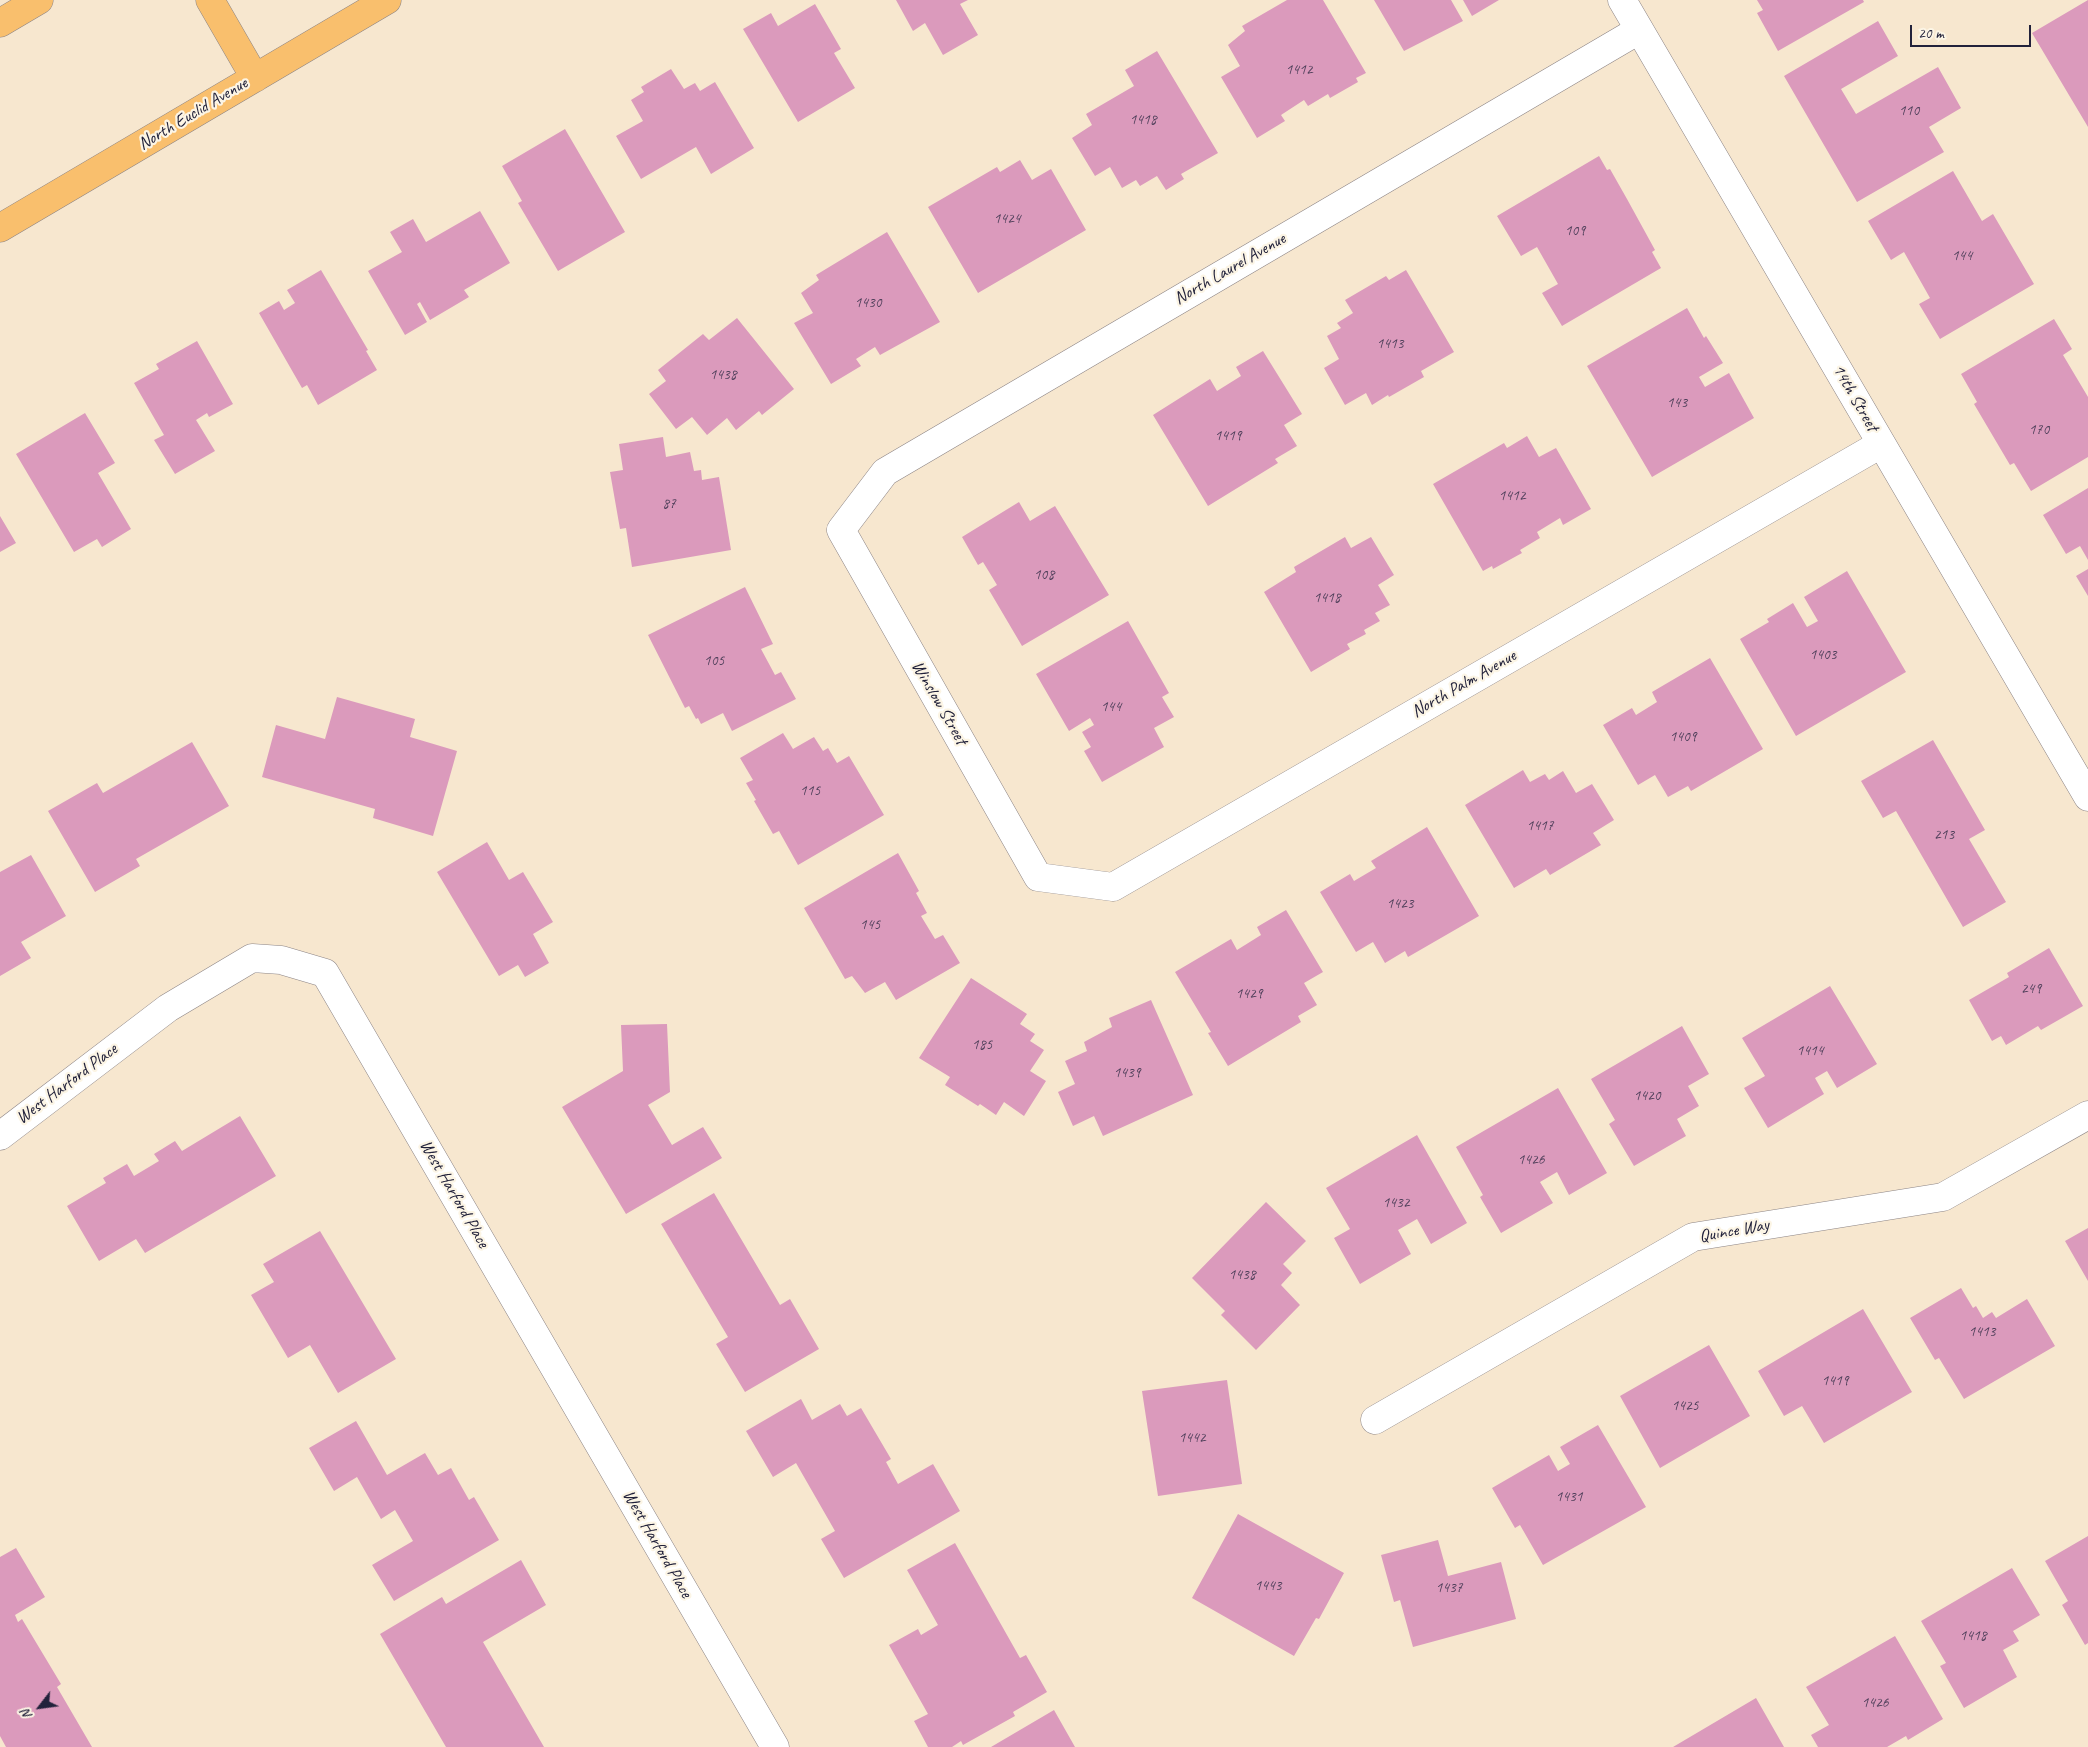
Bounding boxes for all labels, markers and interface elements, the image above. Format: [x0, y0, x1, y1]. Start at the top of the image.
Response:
scale bar [1913, 15, 2034, 47]
text: 20 m [1918, 24, 1944, 43]
house number: 1412 [1286, 61, 1312, 79]
street label: North Euclid Avenue [134, 73, 252, 155]
house number: 110 [1899, 102, 1919, 120]
house number: 1418 [1130, 111, 1156, 129]
house number: 1424 [994, 210, 1020, 228]
house number: 109 [1565, 222, 1585, 240]
street label: North Laurel Avenue [1170, 228, 1290, 310]
house number: 144 [1952, 247, 1972, 265]
house number: 1430 [855, 294, 881, 312]
house number: 1413 [1377, 335, 1403, 353]
street label: 14th Street [1827, 361, 1883, 435]
house number: 1438 [710, 366, 736, 384]
house number: 143 [1667, 394, 1687, 412]
house number: 170 [2029, 421, 2049, 439]
house number: 1419 [1215, 427, 1241, 445]
house number: 1412 [1499, 487, 1525, 505]
house number: 87 [662, 495, 676, 513]
house number: 108 [1034, 566, 1054, 584]
house number: 1418 [1314, 589, 1340, 607]
street label: North Palm Avenue [1408, 645, 1520, 723]
house number: 1403 [1810, 646, 1836, 664]
house number: 105 [704, 652, 724, 670]
street label: Winslow Street [906, 657, 972, 749]
house number: 144 [1101, 698, 1121, 716]
house number: 1409 [1670, 728, 1696, 746]
house number: 115 [800, 782, 820, 800]
house number: 1417 [1527, 817, 1553, 835]
house number: 213 [1934, 826, 1954, 844]
house number: 1423 [1387, 895, 1413, 913]
house number: 145 [860, 916, 880, 934]
house number: 249 [2021, 980, 2041, 998]
house number: 1429 [1236, 985, 1262, 1003]
house number: 185 [972, 1036, 992, 1054]
street label: West Harford Place [12, 1039, 122, 1129]
house number: 1414 [1797, 1042, 1823, 1060]
house number: 1439 [1114, 1064, 1140, 1082]
house number: 1420 [1634, 1087, 1660, 1105]
street label: West Harford Place [414, 1136, 494, 1252]
house number: 1426 [1518, 1151, 1544, 1169]
house number: 1432 [1383, 1194, 1409, 1212]
street label: Quince Way [1698, 1214, 1770, 1248]
house number: 1438 [1229, 1266, 1255, 1284]
house number: 1413 [1969, 1323, 1995, 1341]
house number: 1419 [1822, 1372, 1848, 1390]
house number: 1425 [1672, 1397, 1698, 1415]
house number: 1442 [1179, 1429, 1205, 1447]
street label: West Harford Place [617, 1486, 697, 1602]
house number: 1431 [1556, 1488, 1582, 1506]
house number: 1443 [1255, 1577, 1281, 1595]
house number: 1437 [1436, 1579, 1462, 1597]
house number: 1418 [1960, 1627, 1986, 1645]
north arrow [15, 1682, 65, 1732]
house number: 1426 [1862, 1694, 1888, 1712]
text: N [17, 1707, 36, 1723]

